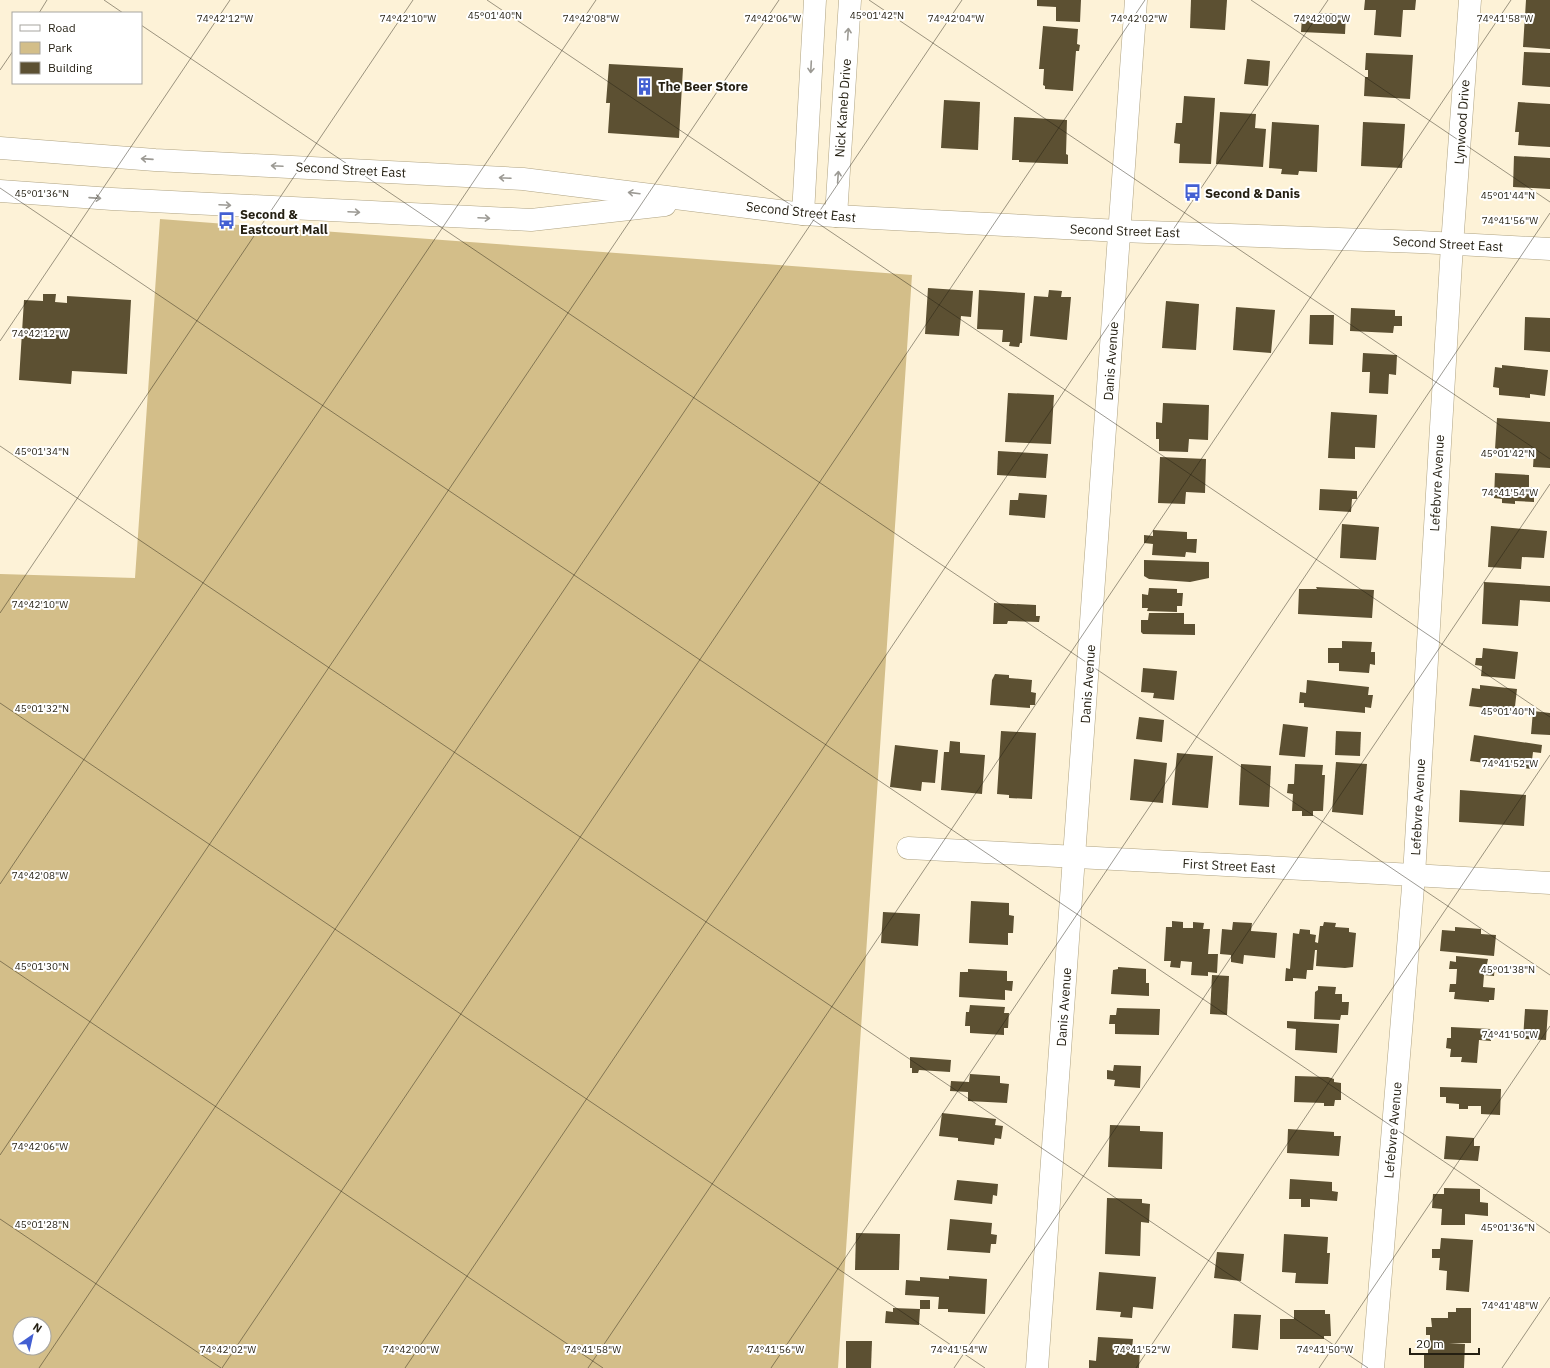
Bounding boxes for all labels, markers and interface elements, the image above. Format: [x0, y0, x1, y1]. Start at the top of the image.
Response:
text: 45°01'40"N [468, 9, 522, 22]
text: 45°01'42"N [850, 9, 904, 22]
legend [12, 12, 142, 84]
text: 74°42'12"W [197, 12, 253, 25]
text: 74°42'10"W [380, 12, 436, 25]
text: 74°42'08"W [563, 12, 619, 25]
text: 74°42'06"W [745, 12, 801, 25]
text: 74°42'04"W [928, 12, 984, 25]
text: 74°42'02"W [1111, 12, 1167, 25]
text: 74°42'00"W [1294, 12, 1350, 25]
text: 74°41'58"W [1477, 12, 1533, 25]
text: Road [48, 20, 76, 35]
one-way arrow [844, 28, 851, 41]
text: Park [48, 40, 73, 55]
street label: Nick Kaneb Drive [831, 58, 855, 158]
text: Building [48, 60, 93, 75]
one-way arrow [808, 60, 815, 73]
building icon: The Beer Store [635, 76, 655, 96]
place label: The Beer Store [658, 78, 748, 95]
street label: Lynwood Drive [1451, 79, 1473, 165]
one-way arrow [141, 155, 154, 163]
street label: Second Street East [295, 159, 407, 181]
one-way arrow [271, 162, 284, 170]
one-way arrow [835, 171, 842, 184]
one-way arrow [499, 175, 512, 182]
bus stop icon: Second & Danis [1182, 183, 1202, 203]
place label: Second & Danis [1205, 185, 1300, 202]
text: 45°01'36"N [15, 187, 69, 200]
one-way arrow [628, 189, 641, 197]
text: 45°01'44"N [1481, 189, 1535, 202]
one-way arrow [88, 195, 101, 202]
street label: Second Street East [745, 198, 857, 226]
one-way arrow [218, 201, 231, 209]
place label: Second & Eastcourt Mall [240, 206, 328, 238]
one-way arrow [347, 208, 360, 215]
bus stop icon: Second & Eastcourt Mall [217, 211, 237, 231]
one-way arrow [477, 214, 490, 222]
text: 74°41'56"W [1482, 214, 1538, 227]
street label: Second Street East [1069, 221, 1181, 241]
street label: Second Street East [1392, 233, 1504, 255]
street label: Danis Avenue [1100, 321, 1122, 401]
text: 74°42'12"W [12, 327, 68, 340]
street label: Lefebvre Avenue [1426, 434, 1448, 532]
text: 45°01'34"N [15, 445, 69, 458]
text: 45°01'42"N [1481, 447, 1535, 460]
text: 74°41'54"W [1482, 486, 1538, 499]
text: 74°42'10"W [12, 598, 68, 611]
street label: Danis Avenue [1077, 644, 1099, 724]
text: 45°01'32"N [15, 702, 69, 715]
text: 45°01'40"N [1481, 705, 1535, 718]
text: 74°41'52"W [1482, 757, 1538, 770]
street label: Lefebvre Avenue [1407, 758, 1429, 856]
street label: First Street East [1182, 855, 1276, 877]
text: 74°42'08"W [12, 869, 68, 882]
text: 45°01'30"N [15, 960, 69, 973]
text: 45°01'38"N [1481, 963, 1535, 976]
street label: Danis Avenue [1053, 967, 1075, 1047]
text: 74°41'50"W [1482, 1028, 1538, 1041]
street label: Lefebvre Avenue [1380, 1081, 1406, 1179]
text: 74°42'06"W [12, 1140, 68, 1153]
text: 45°01'28"N [15, 1218, 69, 1231]
text: 45°01'36"N [1481, 1221, 1535, 1234]
text: 74°41'48"W [1482, 1299, 1538, 1312]
north arrow [12, 1316, 52, 1356]
text: N [30, 1320, 45, 1336]
scale bar [1410, 1330, 1479, 1356]
text: 20 m [1416, 1336, 1444, 1351]
text: 74°42'02"W [200, 1343, 256, 1356]
text: 74°42'00"W [383, 1343, 439, 1356]
text: 74°41'58"W [565, 1343, 621, 1356]
text: 74°41'56"W [748, 1343, 804, 1356]
text: 74°41'54"W [931, 1343, 987, 1356]
text: 74°41'52"W [1114, 1343, 1170, 1356]
text: 74°41'50"W [1297, 1343, 1353, 1356]

